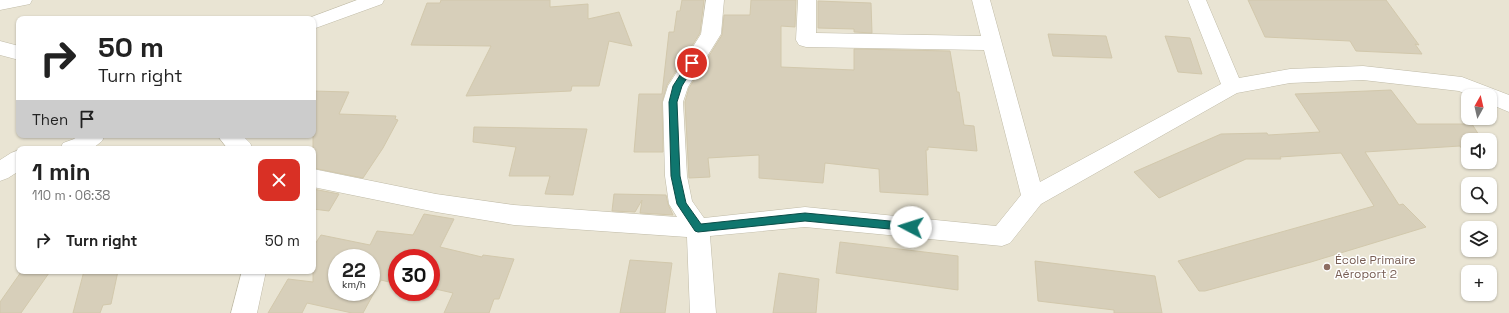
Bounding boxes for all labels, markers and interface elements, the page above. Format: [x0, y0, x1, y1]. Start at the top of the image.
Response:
text: 50 m [98, 29, 164, 65]
icon: right [32, 32, 84, 84]
pin [675, 46, 709, 80]
icon: arrive [681, 52, 703, 74]
text: Turn right [98, 64, 182, 87]
north arrow [1461, 89, 1497, 125]
map controls [1461, 89, 1497, 301]
icon: arrive [76, 108, 98, 130]
text: Then [32, 110, 68, 129]
button: sound [1461, 133, 1497, 169]
text: 1 min [32, 156, 91, 187]
button: close [258, 159, 300, 201]
button: search [1461, 177, 1497, 213]
text: 110 m · 06:38 [32, 187, 110, 204]
position arrow [890, 206, 932, 248]
button: layers [1461, 221, 1497, 257]
icon: right [32, 229, 54, 251]
text: Turn right [66, 231, 137, 250]
text: 50 m [265, 231, 300, 250]
speed limit sign: 30 [388, 249, 440, 301]
place label: École Primaire Aéroport 2 [1335, 252, 1416, 282]
text: 22 [342, 257, 366, 283]
marker: École Primaire Aéroport 2 [1322, 262, 1332, 272]
button: + [1461, 265, 1497, 301]
text: km/h [342, 278, 366, 291]

